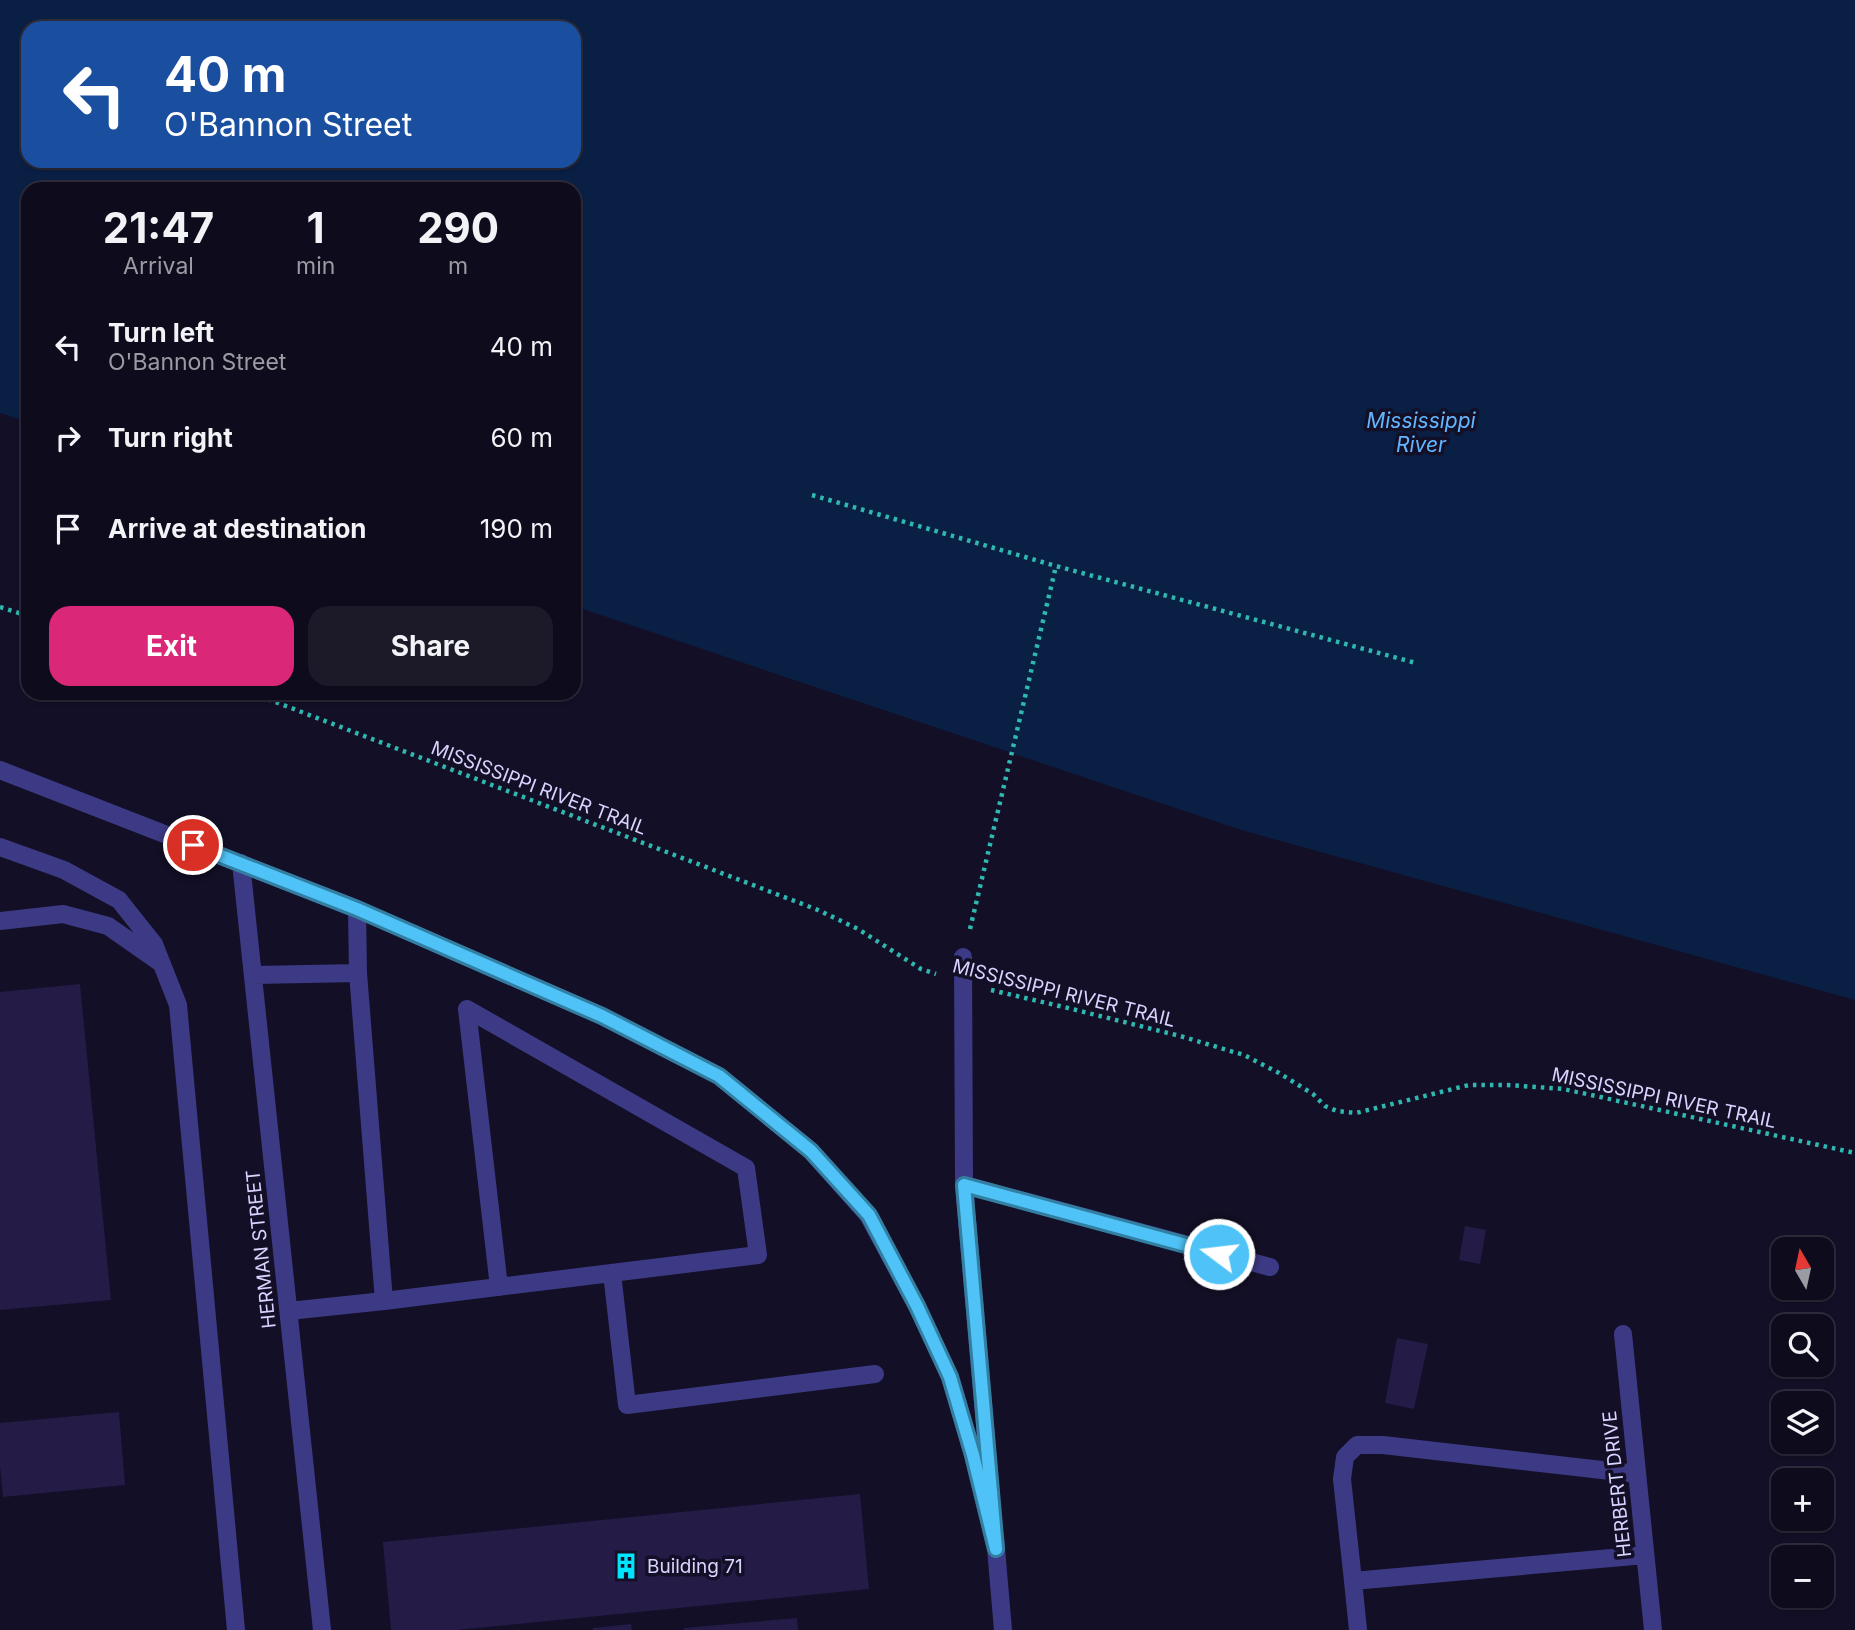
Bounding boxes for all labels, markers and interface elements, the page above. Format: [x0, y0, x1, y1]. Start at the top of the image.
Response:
text: 40 m [164, 45, 287, 104]
icon: left [49, 49, 140, 140]
text: O'Bannon Street [164, 105, 412, 144]
text: 21:47 [103, 202, 214, 253]
text: 1 [307, 202, 325, 253]
text: 290 [417, 202, 499, 253]
text: Arrival [123, 252, 194, 280]
text: min [296, 252, 335, 280]
text: m [448, 252, 468, 280]
text: Turn left [108, 317, 214, 348]
icon: left [49, 328, 87, 366]
text: 40 m [490, 331, 553, 362]
text: O'Bannon Street [108, 348, 286, 376]
water label: Mississippi River [1366, 408, 1477, 457]
icon: right [49, 419, 87, 457]
text: Turn right [108, 422, 233, 453]
text: 60 m [490, 422, 553, 453]
icon: arrive [49, 510, 87, 548]
text: Arrive at destination [108, 513, 367, 544]
text: 190 m [480, 513, 553, 544]
button: Exit [49, 606, 294, 686]
button: Share [308, 606, 553, 686]
street label: MISSISSIPPI RIVER TRAIL [428, 736, 650, 840]
pin [163, 815, 223, 875]
icon: arrive [174, 826, 212, 864]
street label: MISSISSIPPI RIVER TRAIL [950, 954, 1178, 1032]
street label: MISSISSIPPI RIVER TRAIL [1550, 1063, 1778, 1133]
street label: HERMAN STREET [241, 1168, 281, 1330]
position arrow [1182, 1217, 1256, 1291]
north arrow [1771, 1237, 1834, 1300]
map controls [1771, 1237, 1834, 1608]
button: search [1771, 1314, 1834, 1377]
button: layers [1771, 1391, 1834, 1454]
street label: HERBERT DRIVE [1598, 1410, 1636, 1558]
button: + [1771, 1468, 1834, 1531]
button: − [1771, 1545, 1834, 1608]
building icon: Building 71 [611, 1551, 641, 1581]
place label: Building 71 [647, 1555, 743, 1578]

